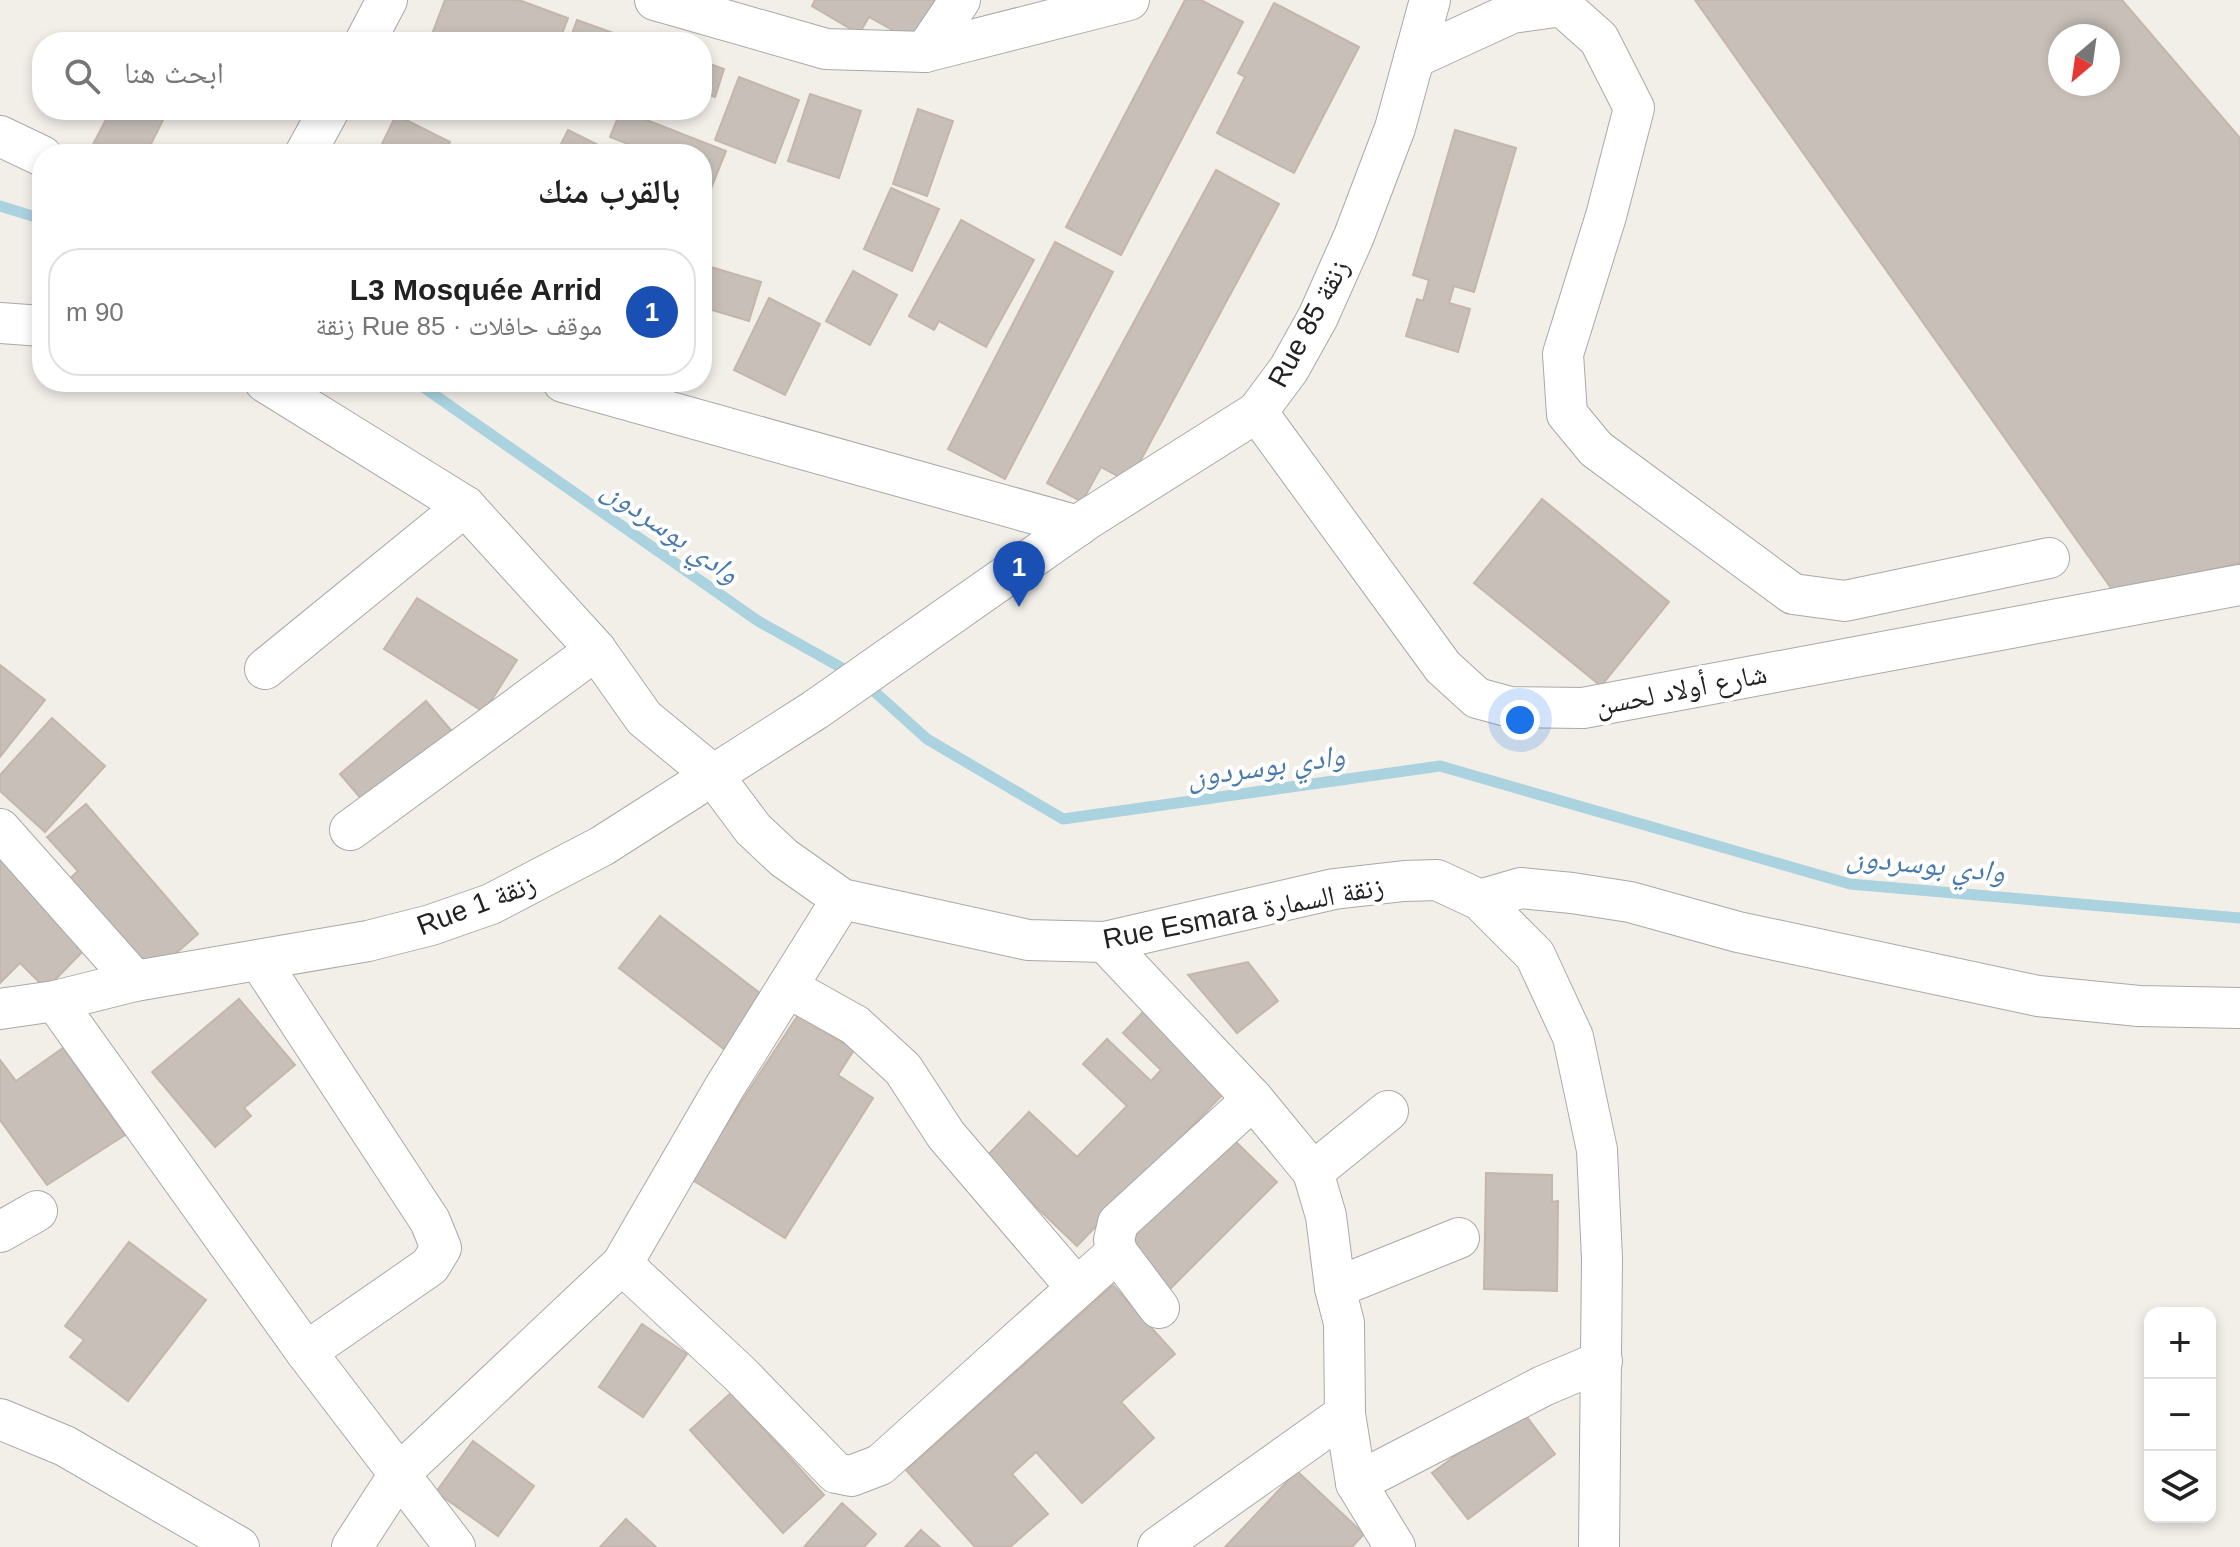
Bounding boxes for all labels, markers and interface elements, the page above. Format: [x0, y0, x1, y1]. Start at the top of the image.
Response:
north arrow [2048, 24, 2120, 96]
search box [32, 32, 712, 120]
icon: search [60, 54, 104, 98]
text: ابحث هنا [124, 56, 224, 89]
text: بالقرب منك [538, 172, 680, 210]
street label: Rue 85 زنقة [1262, 254, 1355, 392]
text: L3 Mosquée Arrid [350, 273, 602, 306]
text: 90 m [66, 297, 124, 327]
text: 1 [645, 297, 659, 327]
text: موقف حافلات · Rue 85 زنقة [315, 311, 602, 341]
water label: وادي بوسردون [592, 472, 746, 596]
pin: 1 [993, 541, 1045, 607]
street label: شارع أولاد لحسن [1592, 656, 1770, 723]
your location [1500, 700, 1540, 740]
water label: وادي بوسردون [1185, 738, 1348, 800]
water label: وادي بوسردون [1845, 839, 2007, 896]
street label: Rue زنقة 1 [413, 868, 540, 941]
street label: Rue Esmara زنقة السمارة [1100, 870, 1386, 955]
map controls [2144, 1307, 2216, 1523]
button: + [2144, 1307, 2216, 1379]
button: − [2144, 1379, 2216, 1451]
button: layers [2144, 1451, 2216, 1523]

